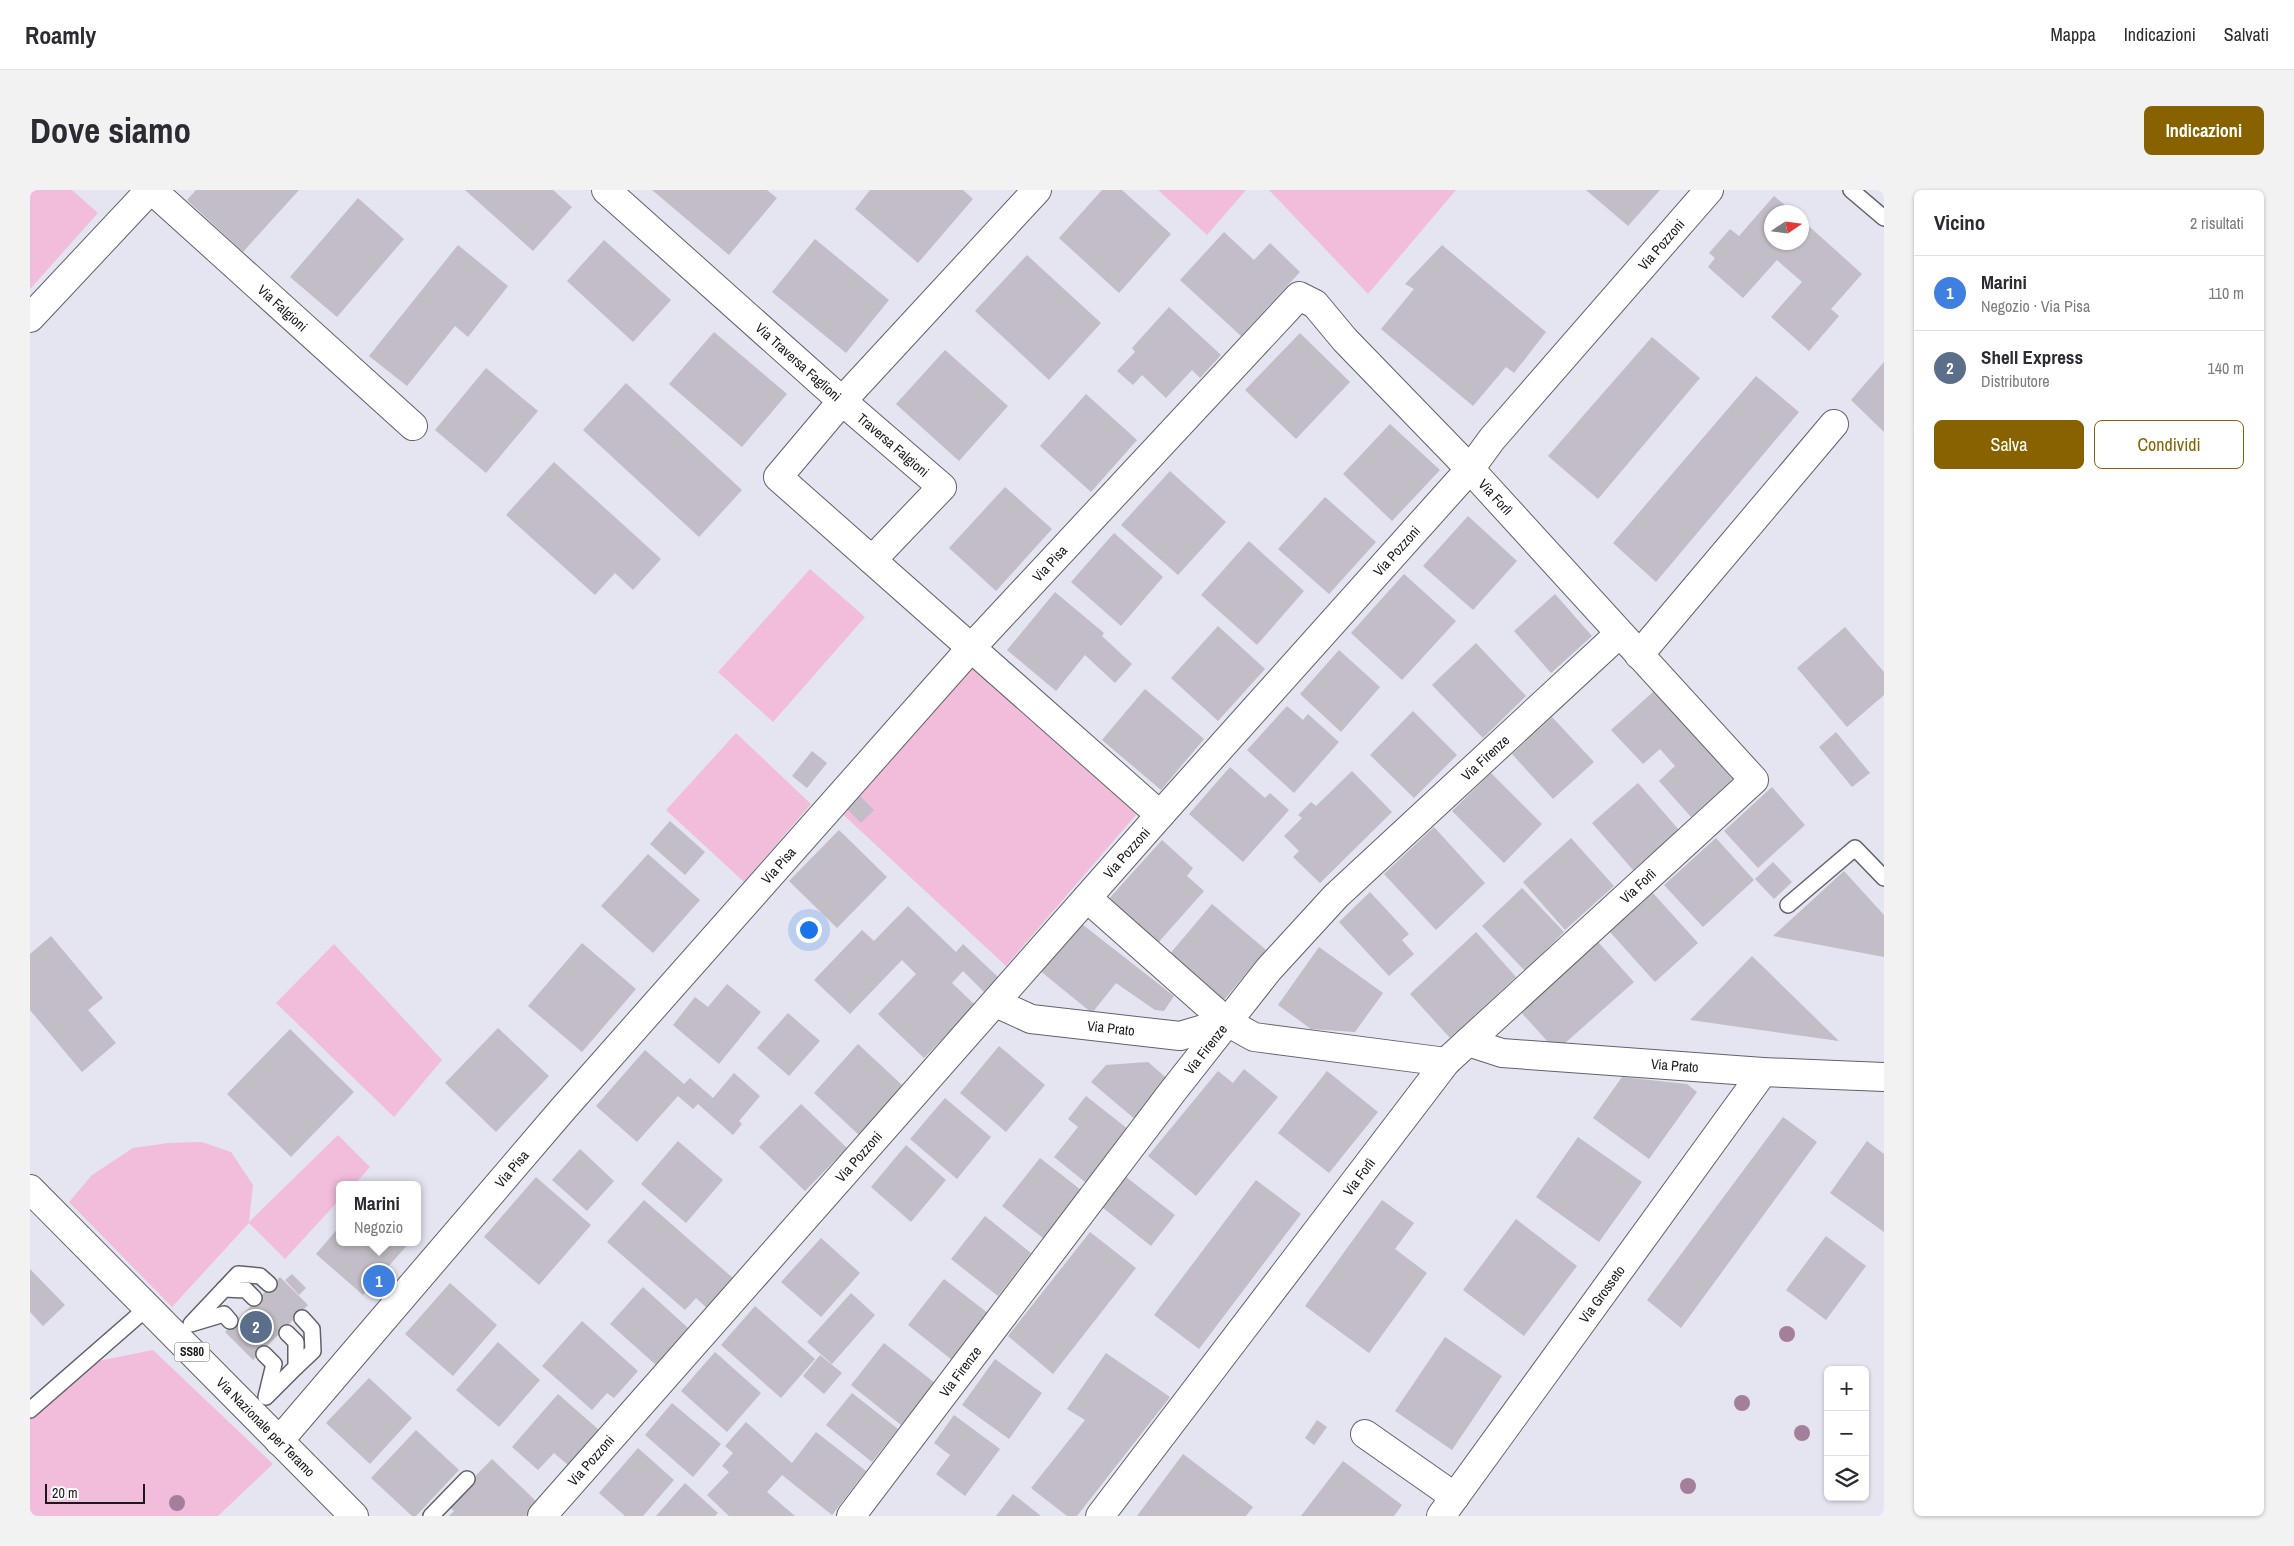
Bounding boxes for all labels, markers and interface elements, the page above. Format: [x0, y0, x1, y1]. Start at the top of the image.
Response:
text: Roamly [25, 19, 96, 51]
text: Mappa [2051, 22, 2096, 47]
text: Indicazioni [2124, 22, 2196, 47]
text: Salvati [2224, 22, 2269, 47]
button: Indicazioni [2144, 106, 2264, 155]
text: Dove siamo [30, 107, 191, 154]
north arrow [1764, 205, 1809, 250]
text: Vicino [1934, 208, 1985, 237]
text: 2 risultati [2190, 212, 2244, 234]
street label: Via Pozzoni [1634, 215, 1688, 274]
text: Marini [1981, 269, 2027, 295]
street label: Via Falgioni [254, 281, 311, 335]
text: 1 [1946, 282, 1954, 304]
text: 110 m [2208, 282, 2244, 304]
text: Negozio · Via Pisa [1981, 295, 2090, 317]
street label: Via Traversa Faglioni [752, 319, 845, 405]
text: Shell Express [1981, 344, 2083, 370]
text: 2 [1946, 357, 1954, 379]
text: 140 m [2208, 357, 2244, 379]
text: Distributore [1981, 370, 2050, 392]
street label: Traversa Falgioni [853, 409, 933, 481]
button: Salva [1934, 420, 2084, 469]
button: Condividi [2094, 420, 2244, 469]
street label: Via Forlì [1475, 475, 1517, 519]
street label: Via Pozzoni [1369, 522, 1424, 580]
street label: Via Pisa [1028, 541, 1071, 585]
street label: Via Firenze [1457, 731, 1513, 784]
street label: Via Pozzoni [1099, 824, 1154, 882]
street label: Via Pisa [757, 843, 800, 888]
street label: Via Forlì [1616, 865, 1660, 907]
your location [796, 917, 822, 943]
street label: Via Prato [1086, 1016, 1136, 1040]
street label: Via Firenze [1180, 1021, 1231, 1078]
street label: Via Prato [1650, 1055, 1699, 1076]
street label: Via Pozzoni [832, 1128, 886, 1186]
street label: Via Pisa [491, 1146, 533, 1191]
street label: Via Forlì [1339, 1155, 1379, 1199]
popup [336, 1181, 421, 1246]
text: Marini [354, 1190, 400, 1216]
text: Negozio [354, 1216, 403, 1238]
pin: 1 [363, 1262, 395, 1300]
street label: Via Grosseto [1575, 1262, 1629, 1327]
pin: 2 [240, 1308, 272, 1346]
road number: SS80 [174, 1342, 210, 1362]
street label: Via Firenze [935, 1343, 985, 1401]
map controls [1824, 1366, 1869, 1501]
button: + [1824, 1366, 1869, 1411]
street label: Via Nazionale per Teramo [213, 1373, 319, 1481]
button: − [1824, 1411, 1869, 1456]
street label: Via Pozzoni [564, 1431, 618, 1490]
button: layers [1824, 1456, 1869, 1501]
scale bar [45, 1481, 145, 1504]
text: 20 m [52, 1484, 78, 1502]

